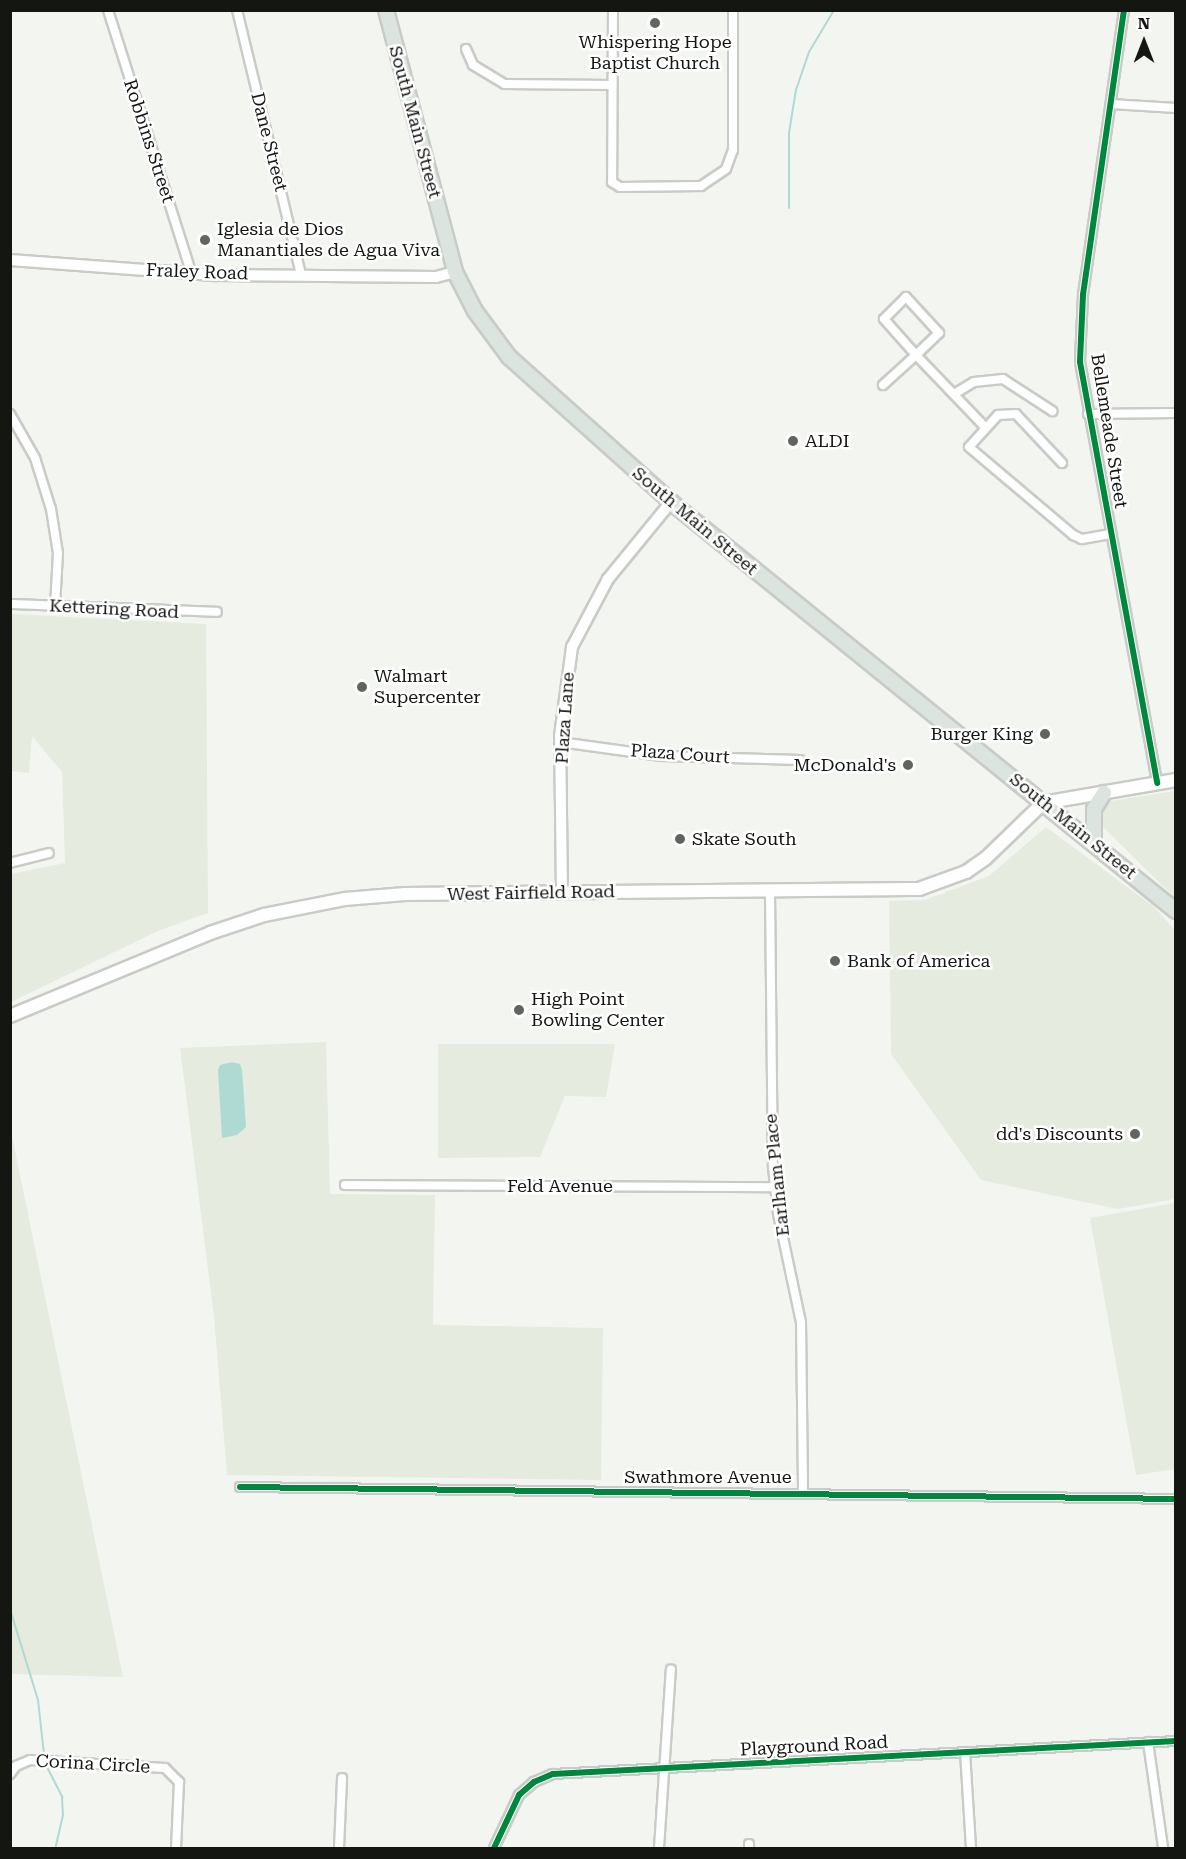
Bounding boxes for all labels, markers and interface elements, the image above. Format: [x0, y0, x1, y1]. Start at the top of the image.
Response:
north arrow [1114, 12, 1174, 72]
text: N [1138, 14, 1150, 33]
marker: Whispering Hope Baptist Church [648, 16, 662, 30]
place label: Whispering Hope Baptist Church [578, 32, 732, 74]
street label: South Main Street [384, 43, 446, 201]
street label: Robbins Street [119, 77, 179, 205]
street label: Dane Street [246, 90, 292, 194]
place label: Iglesia de Dios Manantiales de Agua Viva [217, 219, 440, 262]
marker: Iglesia de Dios Manantiales de Agua Viva [198, 233, 212, 247]
street label: Fraley Road [146, 259, 248, 285]
street label: Bellemeade Street [1086, 352, 1132, 510]
place label: ALDI [805, 430, 849, 452]
marker: ALDI [786, 434, 800, 448]
street label: South Main Street [628, 462, 762, 580]
street label: Kettering Road [49, 595, 179, 623]
place label: Walmart Supercenter [374, 666, 481, 708]
street label: Plaza Lane [551, 671, 579, 765]
marker: Walmart Supercenter [355, 680, 369, 694]
place label: Burger King [930, 723, 1033, 745]
marker: Burger King [1038, 727, 1052, 741]
street label: Plaza Court [630, 740, 730, 768]
place label: McDonald's [793, 754, 896, 776]
marker: McDonald's [901, 758, 915, 772]
street label: South Main Street [1005, 768, 1141, 884]
place label: Skate South [692, 828, 797, 850]
marker: Skate South [673, 832, 687, 846]
street label: West Fairfield Road [447, 881, 615, 905]
place label: Bank of America [847, 950, 990, 972]
marker: Bank of America [828, 954, 842, 968]
place label: High Point Bowling Center [531, 989, 665, 1032]
marker: High Point Bowling Center [512, 1003, 526, 1017]
street label: Earlham Place [760, 1113, 794, 1237]
place label: dd's Discounts [996, 1123, 1123, 1145]
marker: dd's Discounts [1128, 1127, 1142, 1141]
street label: Feld Avenue [507, 1175, 613, 1197]
street label: Swathmore Avenue [624, 1466, 792, 1488]
street label: Playground Road [739, 1731, 889, 1761]
street label: Corina Circle [35, 1750, 151, 1778]

